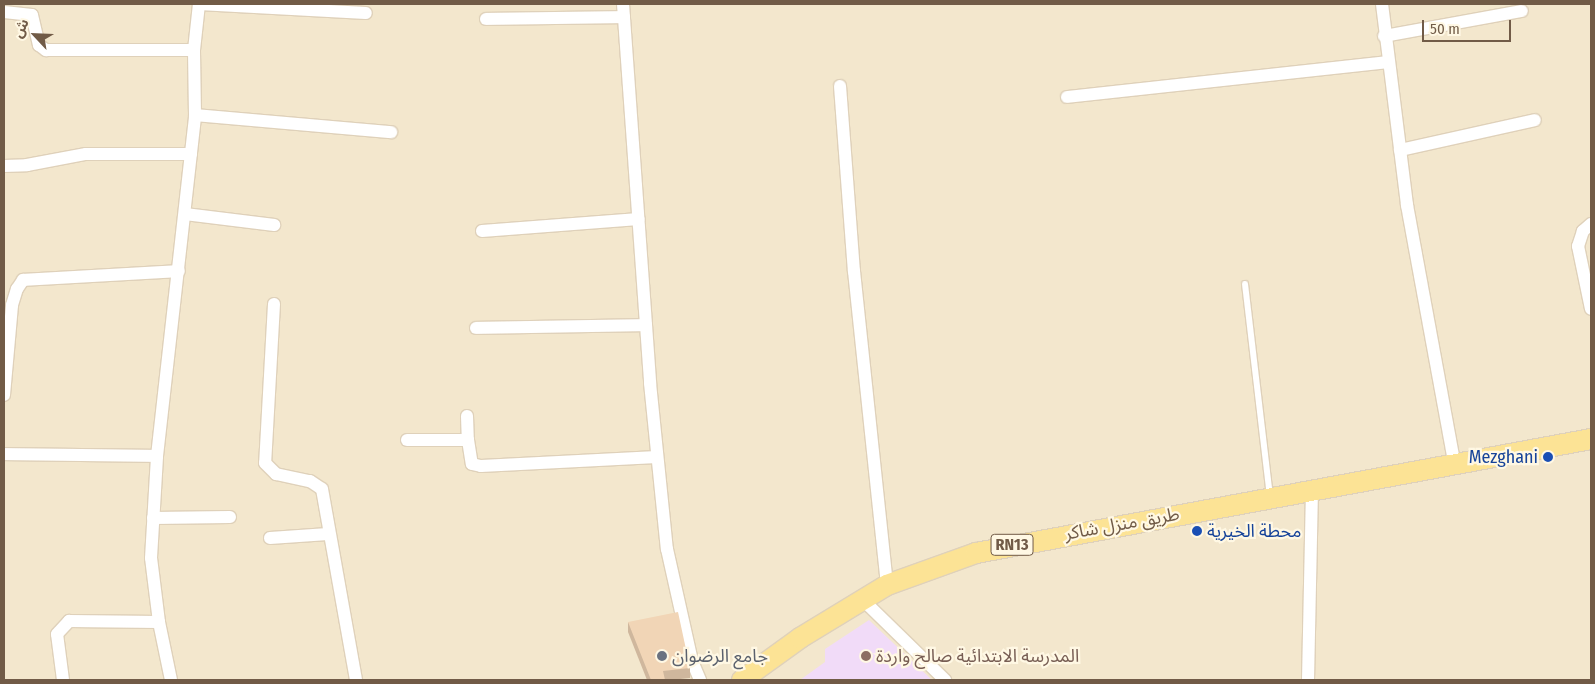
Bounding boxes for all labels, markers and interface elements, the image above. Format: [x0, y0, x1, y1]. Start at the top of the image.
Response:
north arrow [10, 10, 60, 60]
scale bar [1425, 10, 1514, 42]
text: ش [9, 16, 33, 41]
text: 50 m [1430, 20, 1460, 38]
place label: Mezghani [1469, 446, 1538, 468]
marker: Mezghani [1542, 451, 1554, 463]
street label: طريق منزل شاكر [1063, 503, 1181, 545]
place label: محطة الخيرية [1207, 520, 1302, 542]
marker: محطة الخيرية [1191, 525, 1203, 537]
road number: RN13 [990, 532, 1034, 558]
place label: جامع الرضوان [672, 645, 768, 667]
place label: المدرسة الابتدائية صالح واردة [876, 645, 1079, 667]
marker: جامع الرضوان [656, 650, 668, 662]
marker: المدرسة الابتدائية صالح واردة [860, 650, 872, 662]

